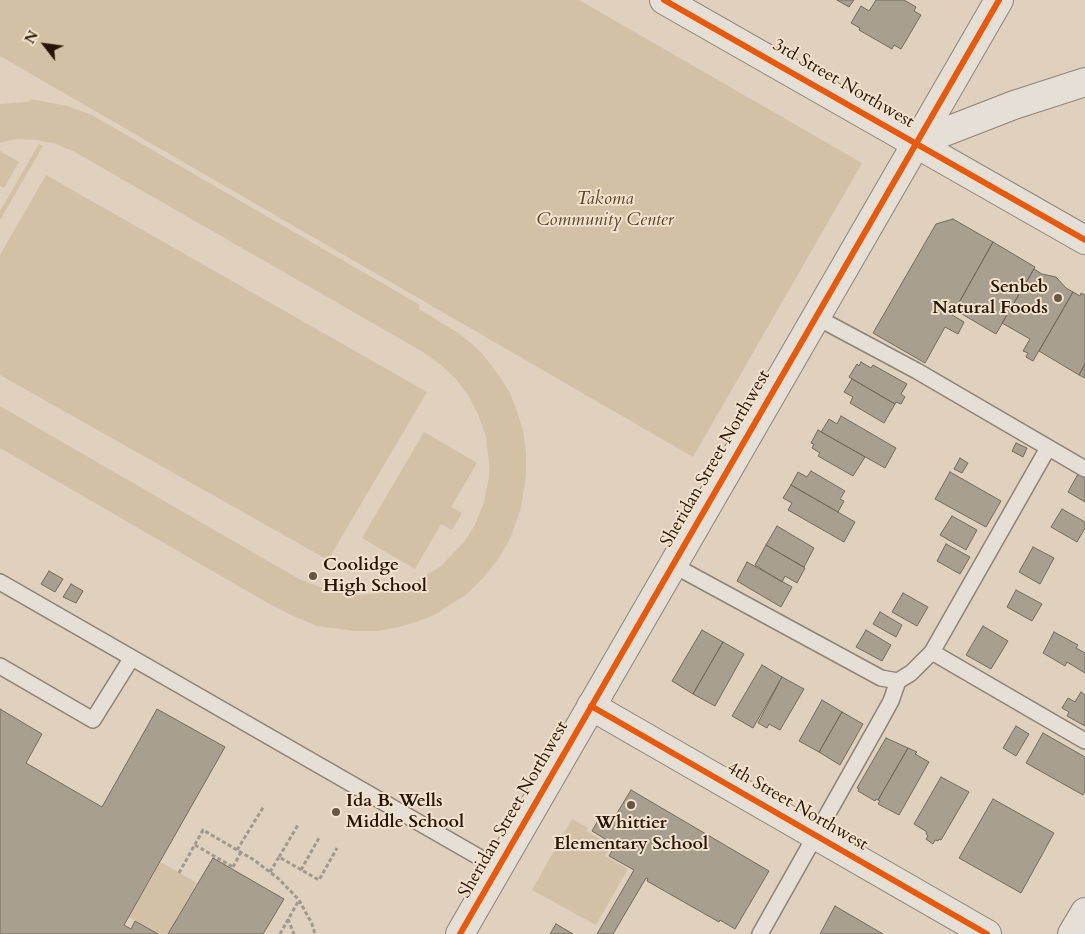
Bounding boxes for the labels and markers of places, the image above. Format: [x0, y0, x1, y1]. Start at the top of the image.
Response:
place label: Senbeb Natural Foods [932, 277, 1048, 320]
marker: Senbeb Natural Foods [1052, 292, 1064, 304]
place label: Coolidge High School [323, 555, 427, 598]
marker: Coolidge High School [307, 570, 319, 582]
place label: Ida B. Wells Middle School [346, 791, 464, 834]
marker: Whittier Elementary School [625, 799, 637, 811]
marker: Ida B. Wells Middle School [330, 806, 342, 818]
place label: Whittier Elementary School [554, 813, 708, 856]

